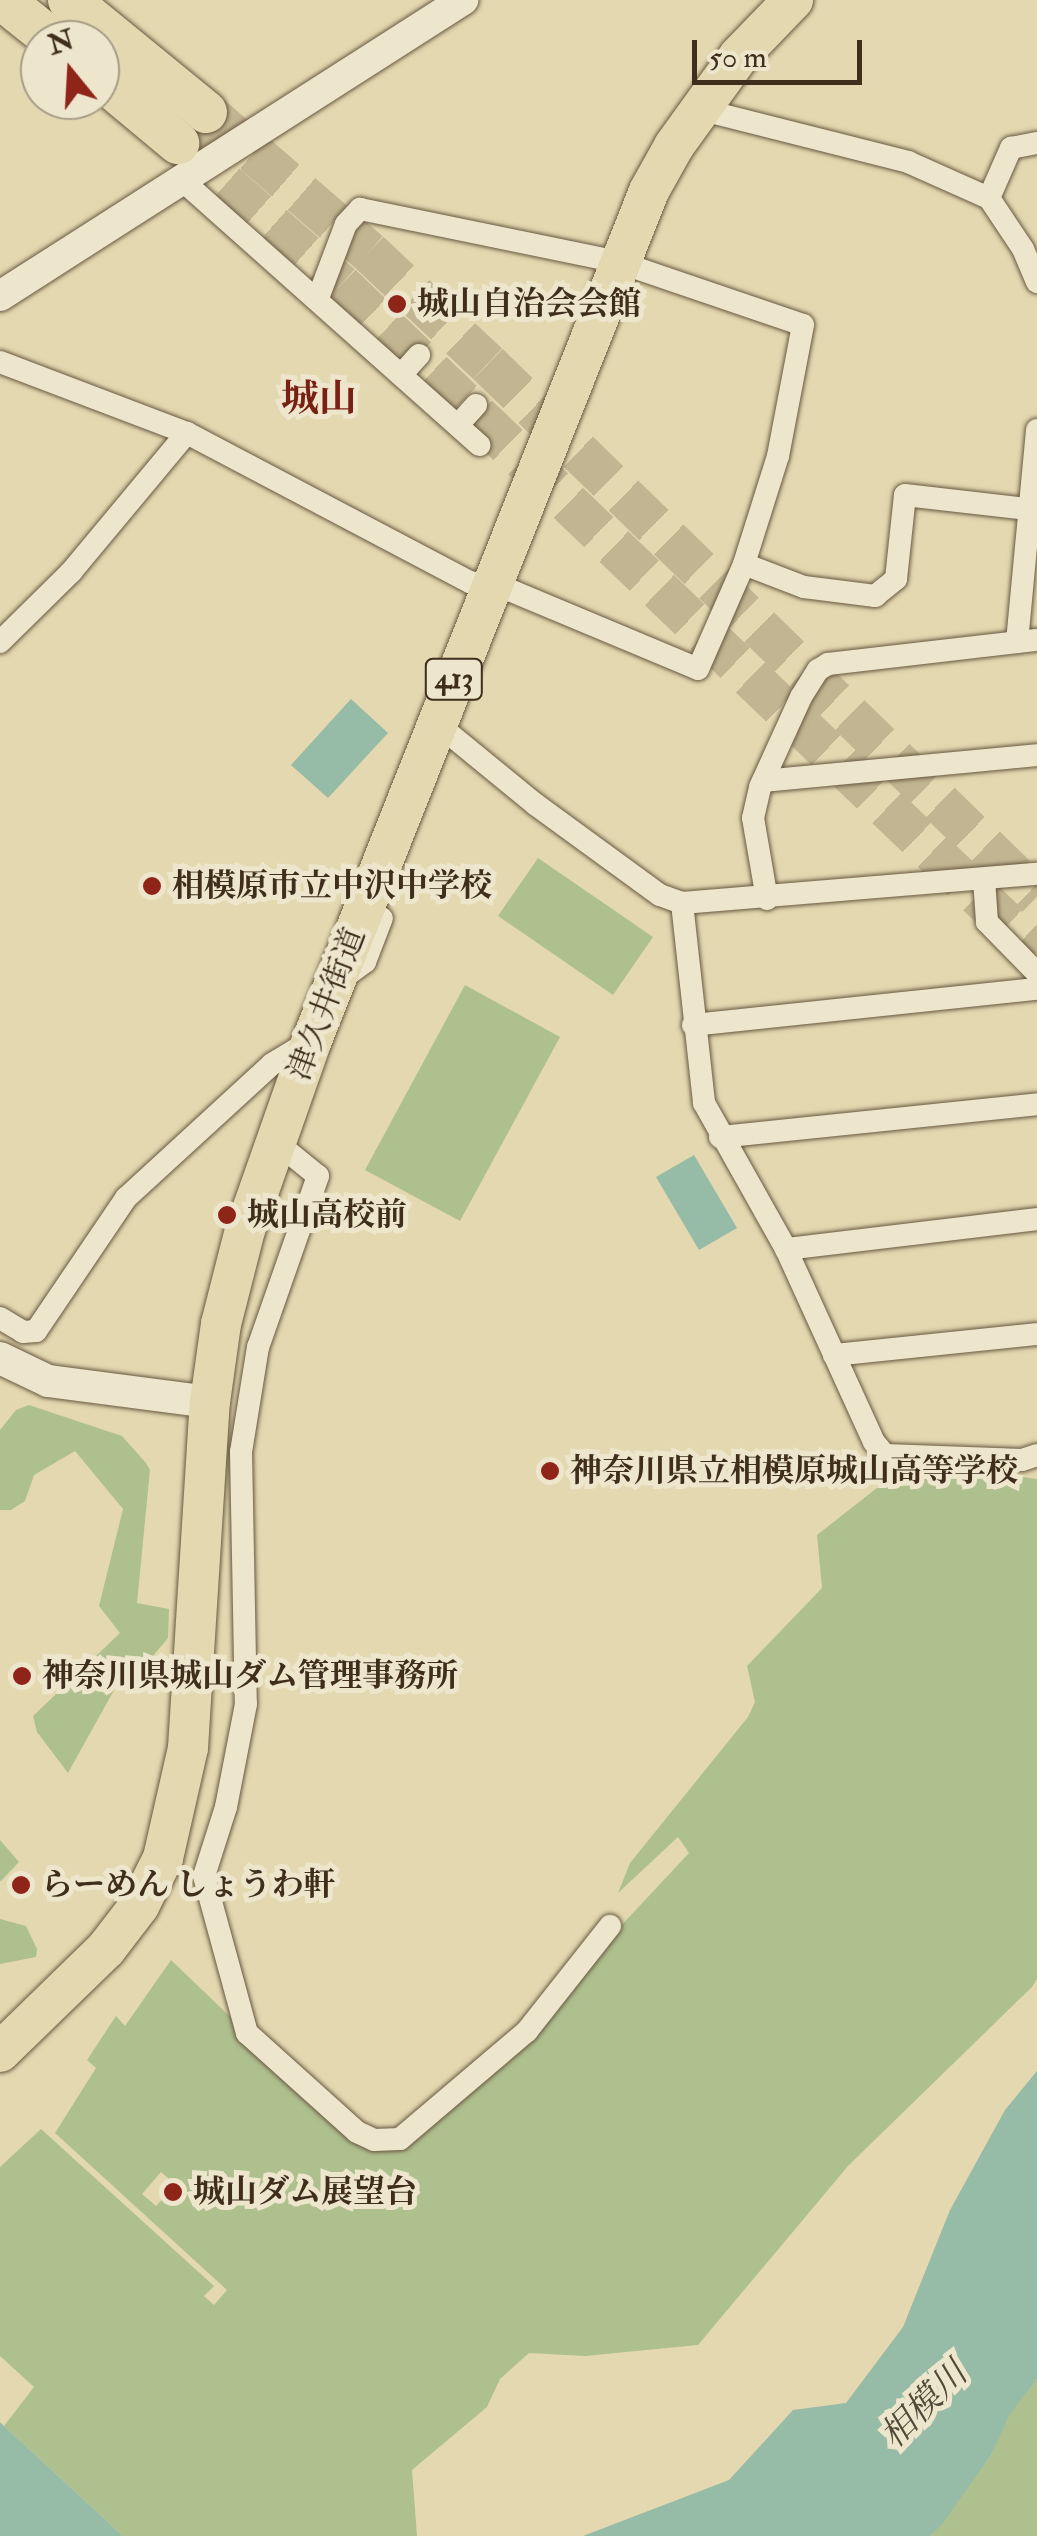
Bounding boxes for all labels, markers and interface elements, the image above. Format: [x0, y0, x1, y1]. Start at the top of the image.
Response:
north arrow [20, 20, 120, 120]
scale bar [697, 20, 867, 82]
text: N [44, 22, 79, 63]
text: 50 m [709, 39, 767, 76]
place label: 城山自治会会館 [417, 285, 641, 323]
marker: 城山自治会会館 [386, 293, 408, 315]
district label: 城山 [281, 377, 357, 423]
road number: 413 [424, 654, 484, 704]
place label: 相模原市立中沢中学校 [172, 867, 492, 905]
marker: 相模原市立中沢中学校 [141, 875, 163, 897]
street label: 津久井街道 [280, 922, 374, 1086]
place label: 城山高校前 [247, 1196, 407, 1234]
marker: 城山高校前 [216, 1204, 238, 1226]
place label: 神奈川県立相模原城山高等学校 [570, 1452, 1018, 1490]
marker: 神奈川県立相模原城山高等学校 [539, 1460, 561, 1482]
place label: 神奈川県城山ダム管理事務所 [42, 1657, 458, 1695]
marker: 神奈川県城山ダム管理事務所 [11, 1665, 33, 1687]
place label: らーめん しょうわ軒 [41, 1866, 336, 1904]
marker: らーめん しょうわ軒 [10, 1874, 32, 1896]
place label: 城山ダム展望台 [193, 2173, 417, 2211]
marker: 城山ダム展望台 [162, 2181, 184, 2203]
water label: 相模川 [872, 2353, 976, 2457]

